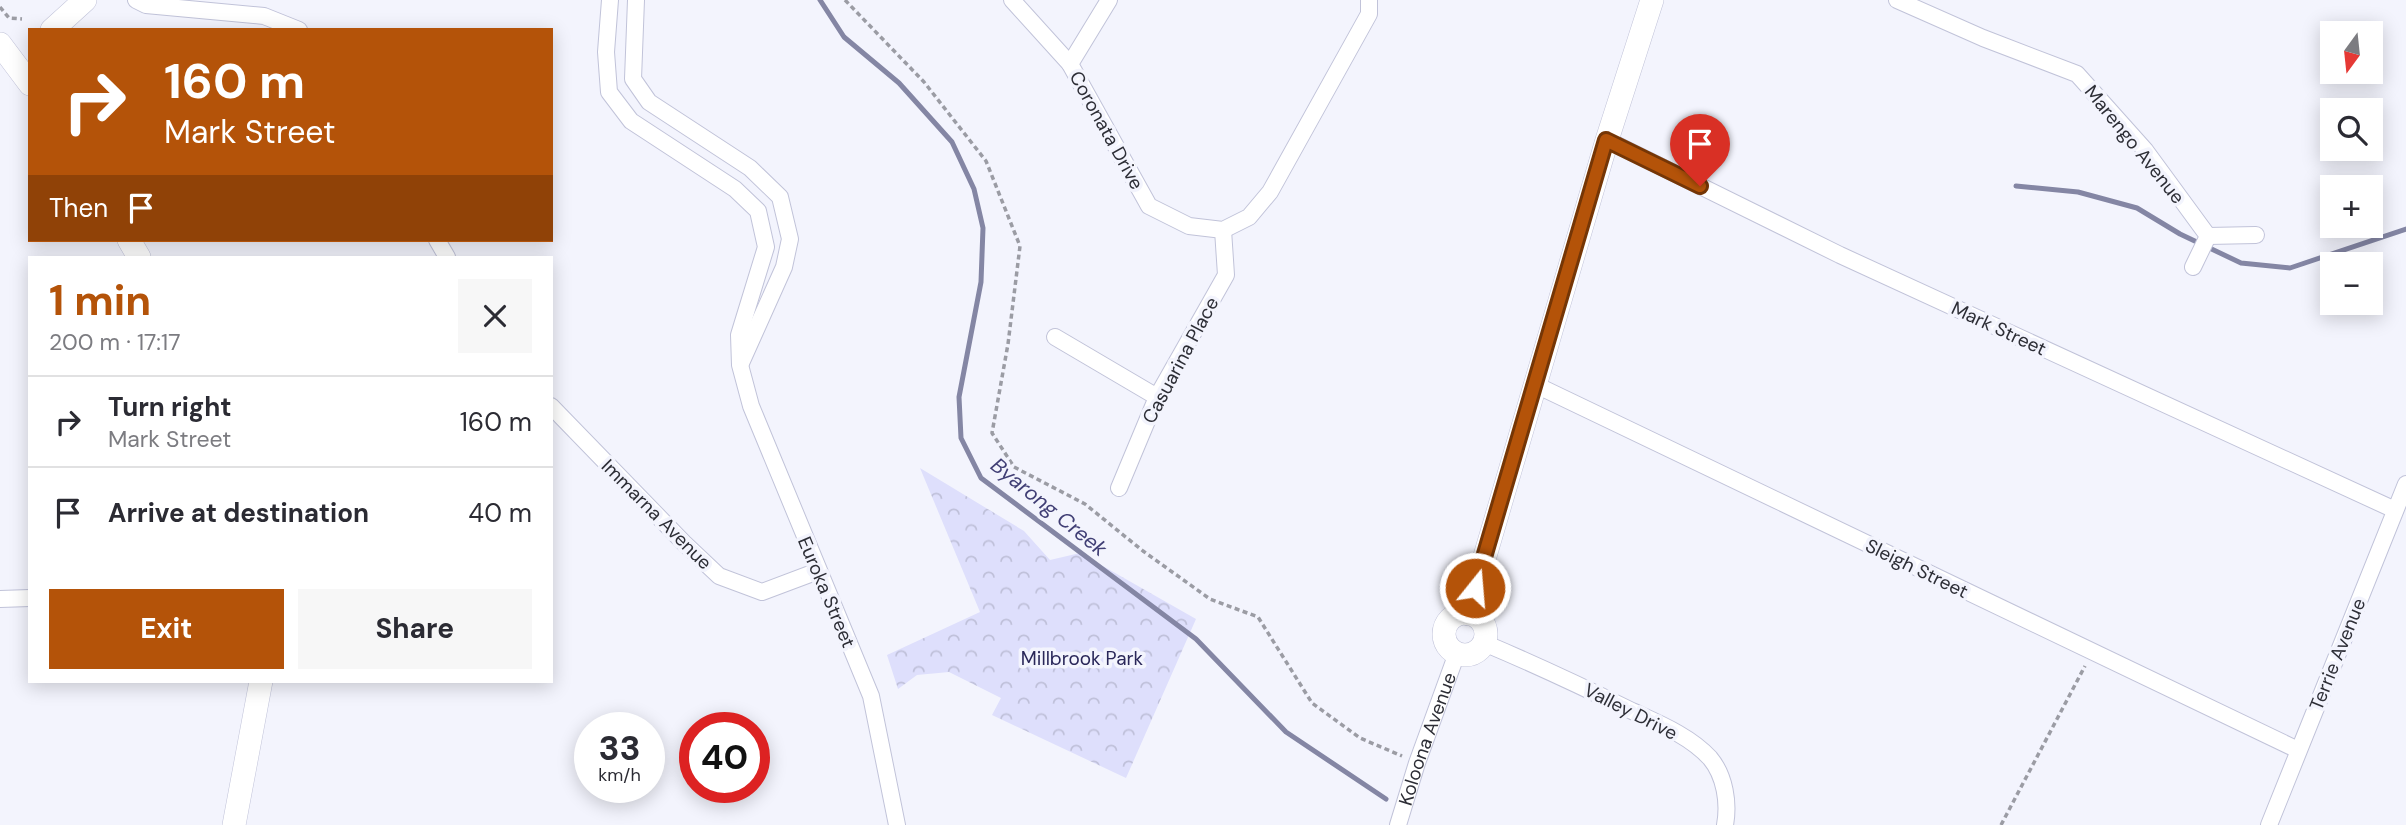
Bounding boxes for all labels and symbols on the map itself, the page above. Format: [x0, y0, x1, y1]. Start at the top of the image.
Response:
north arrow [2320, 21, 2384, 84]
street label: Coronata Drive [1064, 67, 1149, 194]
street label: Marengo Avenue [2079, 80, 2190, 209]
pin [1670, 114, 1730, 186]
street label: Casuarina Place [1137, 293, 1224, 428]
street label: Mark Street [1947, 296, 2050, 361]
water label: Byarong Creek [985, 451, 1113, 563]
street label: Immarna Avenue [596, 454, 717, 575]
street label: Euroka Street [792, 533, 861, 652]
street label: Sleigh Street [1861, 533, 1972, 604]
position arrow [1438, 551, 1512, 625]
street label: Terrie Avenue [2304, 594, 2371, 714]
park label: Millbrook Park [1021, 646, 1144, 671]
street label: Koloona Avenue [1393, 669, 1462, 808]
street label: Valley Drive [1580, 677, 1682, 746]
speed limit sign: 40 [679, 712, 770, 803]

